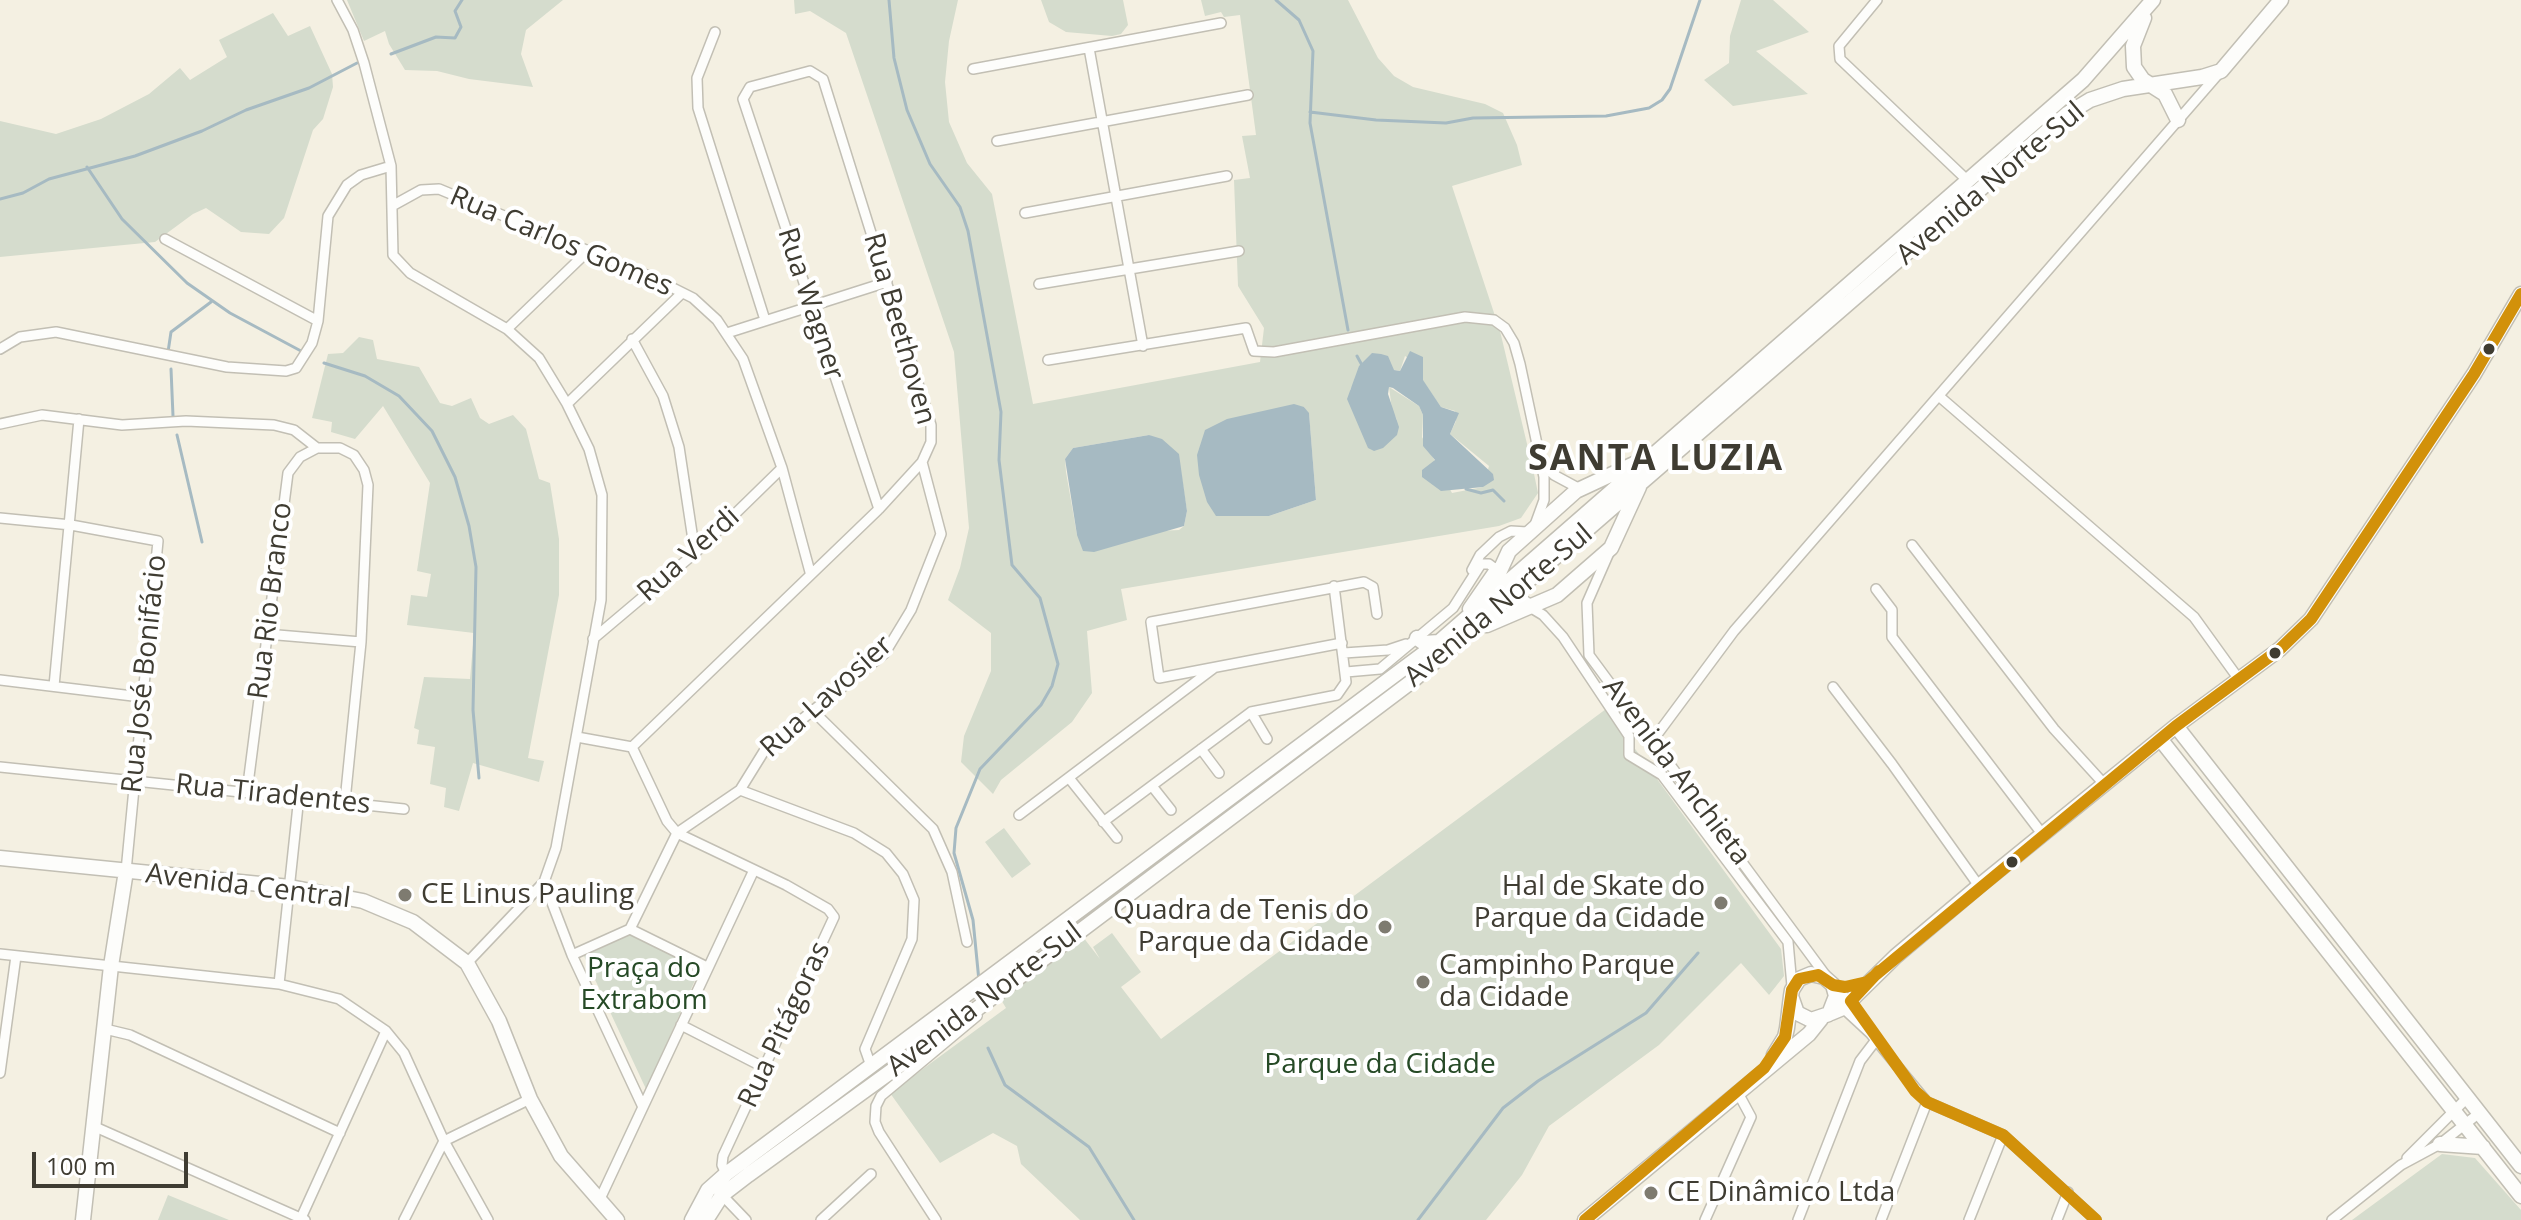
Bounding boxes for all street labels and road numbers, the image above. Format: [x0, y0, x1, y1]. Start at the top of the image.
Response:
street label: Avenida Norte-Sul [1890, 96, 2092, 272]
street label: Rua Carlos Gomes [445, 180, 677, 304]
street label: Rua Wagner [770, 224, 850, 384]
street label: Rua Beethoven [856, 229, 942, 429]
street label: Rua Rio Branco [242, 501, 300, 701]
street label: Rua Verdi [631, 501, 747, 609]
street label: Avenida Norte-Sul [1398, 518, 1600, 694]
street label: Rua José Bonifácio [116, 553, 174, 795]
street label: Rua Lavosier [754, 629, 900, 765]
street label: Avenida Anchieta [1595, 672, 1757, 872]
street label: Rua Tiradentes [174, 768, 372, 822]
street label: Avenida Central [144, 858, 352, 916]
street label: Avenida Norte-Sul [881, 916, 1089, 1084]
street label: Rua Pitágoras [732, 937, 838, 1113]

